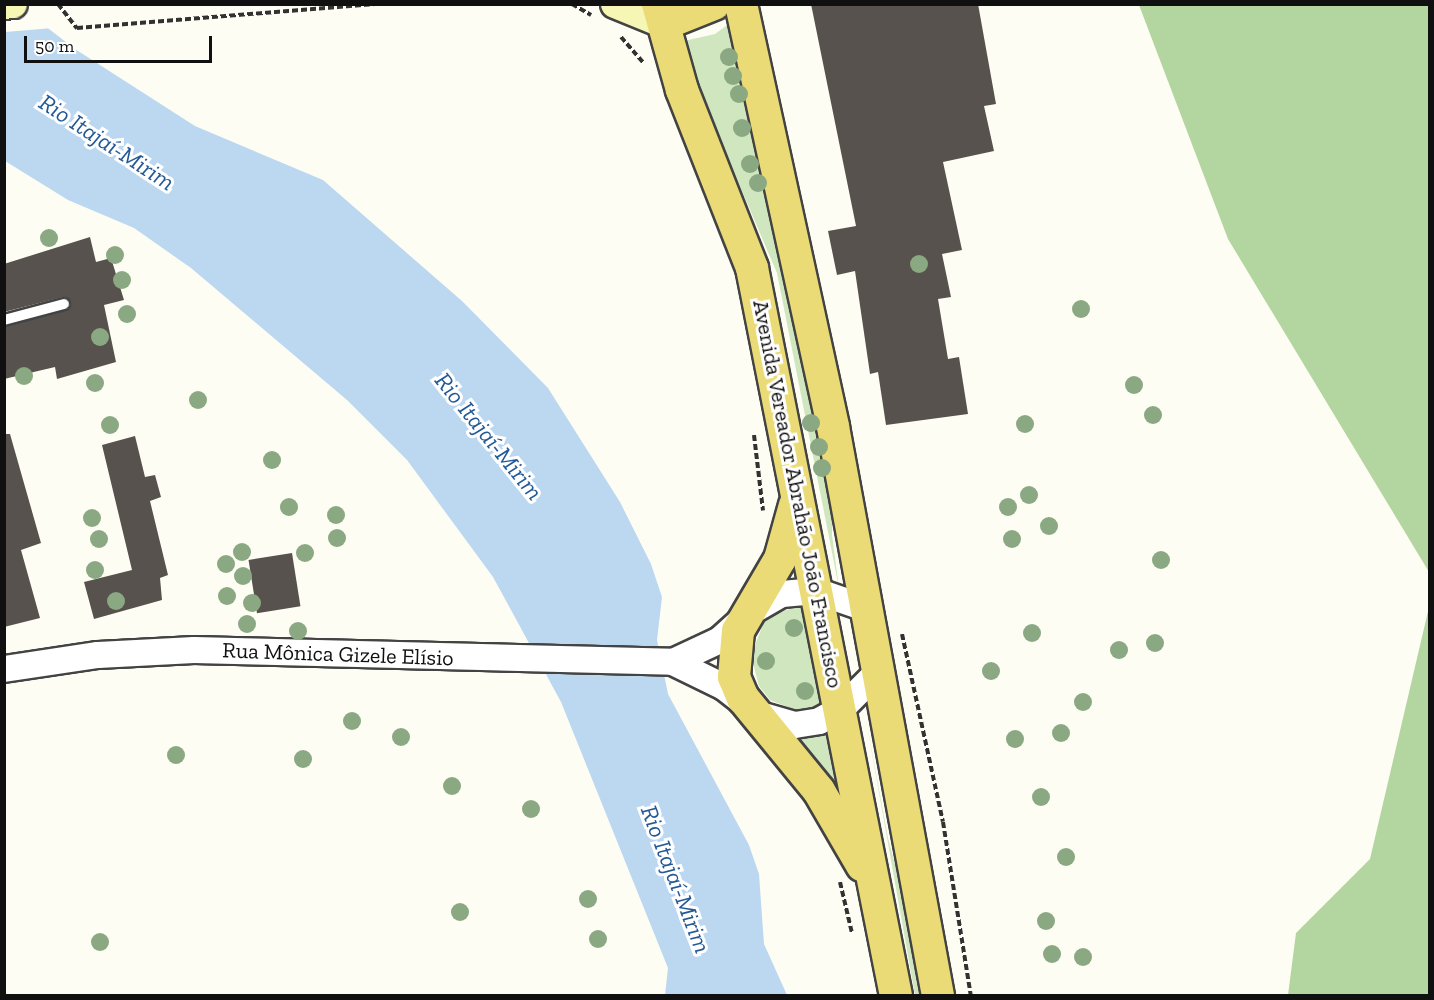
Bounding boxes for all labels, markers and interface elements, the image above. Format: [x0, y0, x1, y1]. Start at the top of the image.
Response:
scale bar [27, 24, 214, 62]
text: 50 m [35, 35, 74, 57]
water label: Rio Itajaí-Mirim [34, 88, 180, 196]
street label: Avenida Vereador Abrahão João Francisco [747, 297, 849, 691]
water label: Rio Itajaí-Mirim [429, 366, 549, 506]
street label: Rua Mônica Gizele Elísio [222, 637, 454, 671]
water label: Rio Itajaí-Mirim [635, 801, 717, 957]

